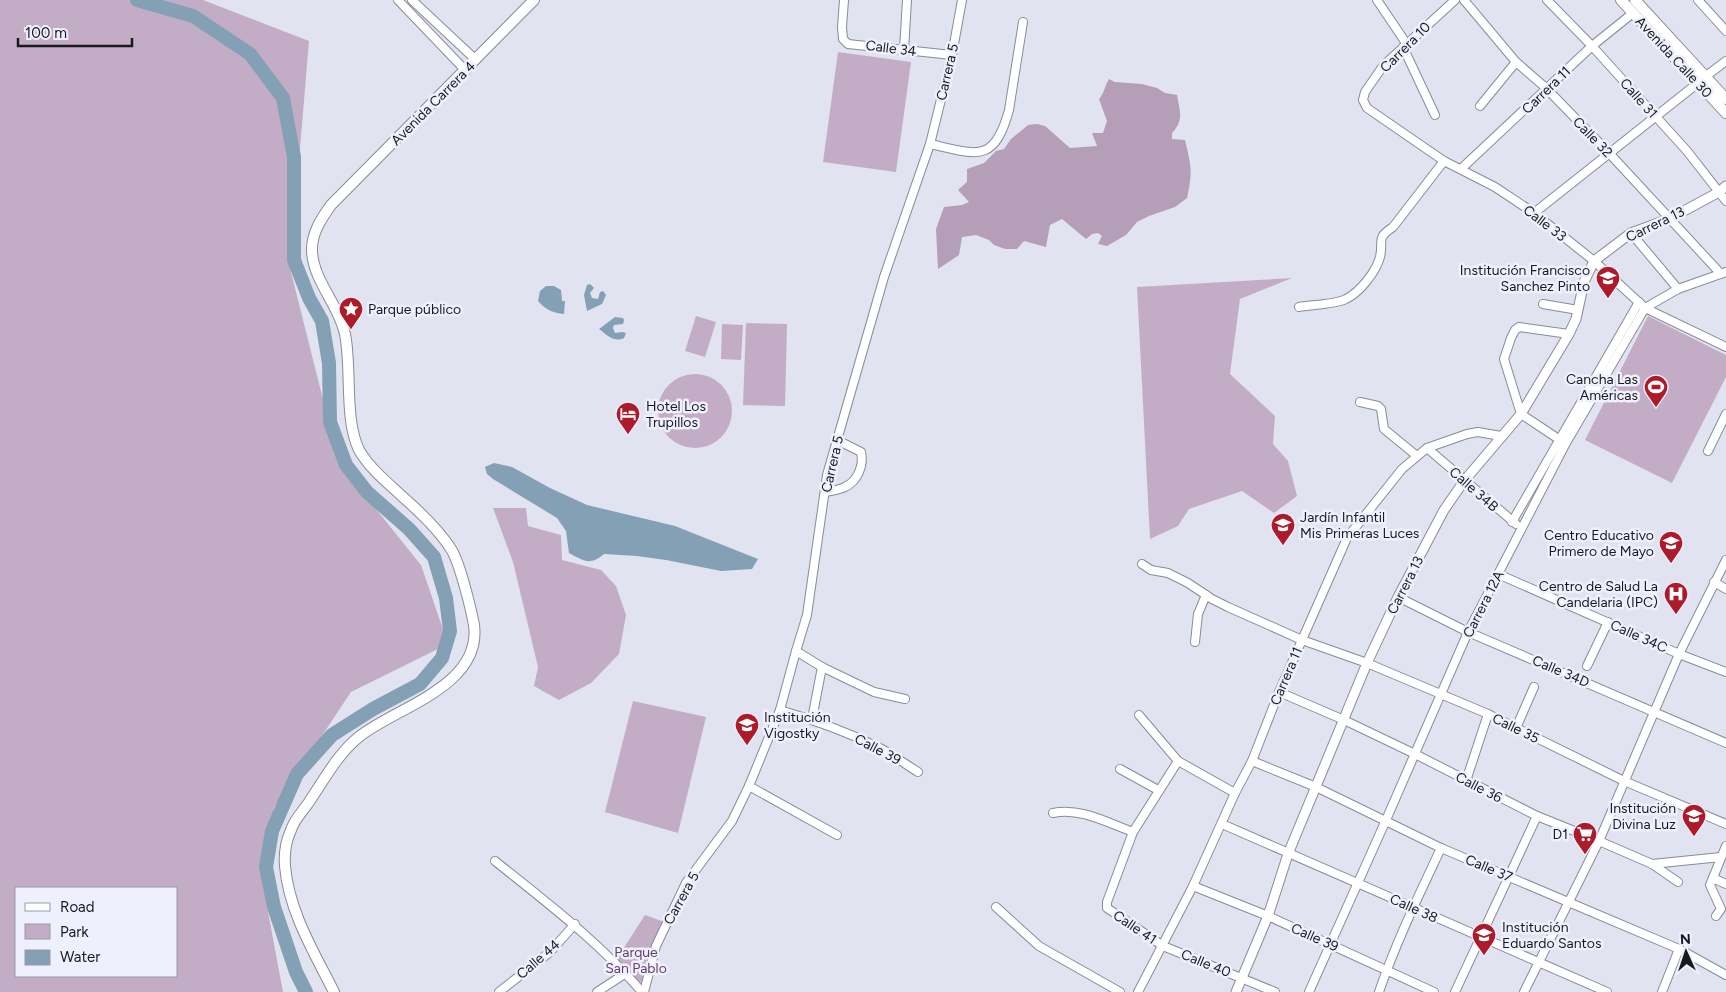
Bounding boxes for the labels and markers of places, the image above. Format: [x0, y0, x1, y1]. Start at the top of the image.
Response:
place label: Institución Francisco Sanchez Pinto [1460, 262, 1590, 295]
school or university icon: Institución Francisco Sanchez Pinto [1595, 265, 1621, 299]
place icon: Parque público [338, 296, 364, 330]
place label: Parque público [368, 301, 461, 318]
place label: Cancha Las Américas [1566, 371, 1638, 404]
sports icon: Cancha Las Américas [1643, 374, 1669, 408]
place label: Hotel Los Trupillos [646, 398, 706, 431]
hotel icon: Hotel Los Trupillos [615, 401, 641, 435]
place label: Jardín Infantil Mis Primeras Luces [1300, 509, 1419, 542]
school or university icon: Jardín Infantil Mis Primeras Luces [1270, 512, 1296, 546]
place label: Centro Educativo Primero de Mayo [1544, 527, 1654, 560]
school or university icon: Centro Educativo Primero de Mayo [1658, 530, 1684, 564]
place label: Centro de Salud La Candelaria (IPC) [1539, 578, 1658, 611]
hospital icon: Centro de Salud La Candelaria (IPC) [1663, 581, 1689, 615]
place label: Institución Vigostky [764, 709, 831, 742]
school or university icon: Institución Vigostky [734, 712, 760, 746]
place label: Institución Divina Luz [1609, 800, 1676, 833]
school or university icon: Institución Divina Luz [1681, 803, 1707, 837]
supermarket icon: D1 [1572, 821, 1598, 855]
place label: D1 [1553, 826, 1568, 843]
place label: Institución Eduardo Santos [1502, 919, 1601, 952]
school or university icon: Institución Eduardo Santos [1471, 922, 1497, 956]

